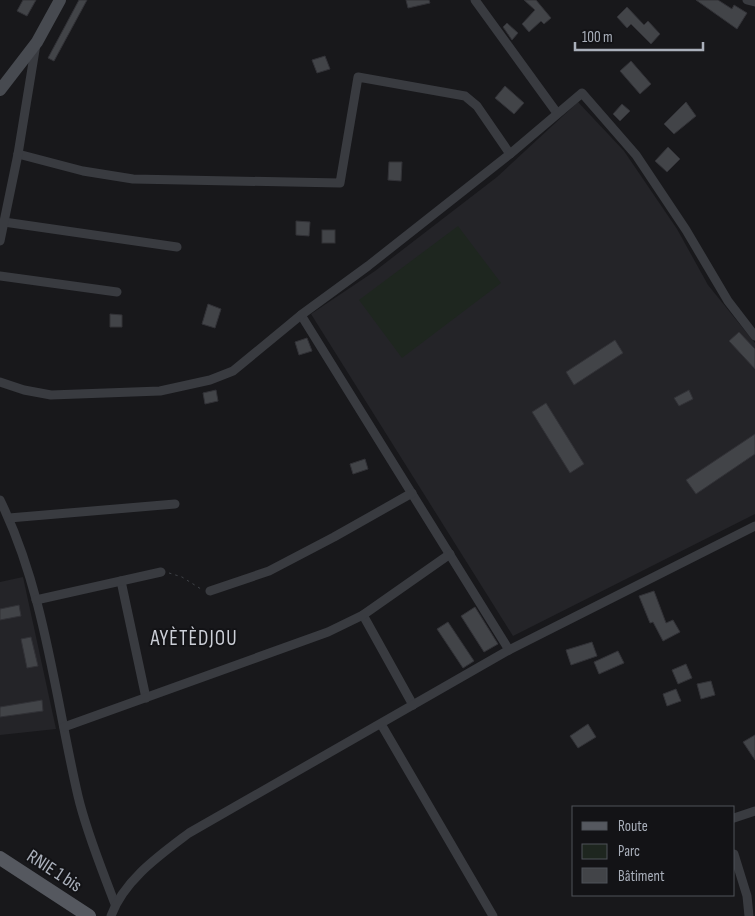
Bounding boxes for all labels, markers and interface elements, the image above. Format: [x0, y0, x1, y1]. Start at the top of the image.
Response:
scale bar [575, 20, 702, 52]
text: 100 m [582, 28, 613, 47]
district label: AYÈTÈDJOU [149, 626, 238, 651]
legend [572, 806, 735, 896]
text: Route [618, 817, 648, 836]
text: Parc [618, 842, 640, 861]
street label: RNIE 1 bis [22, 845, 86, 898]
text: Bâtiment [618, 867, 665, 886]

